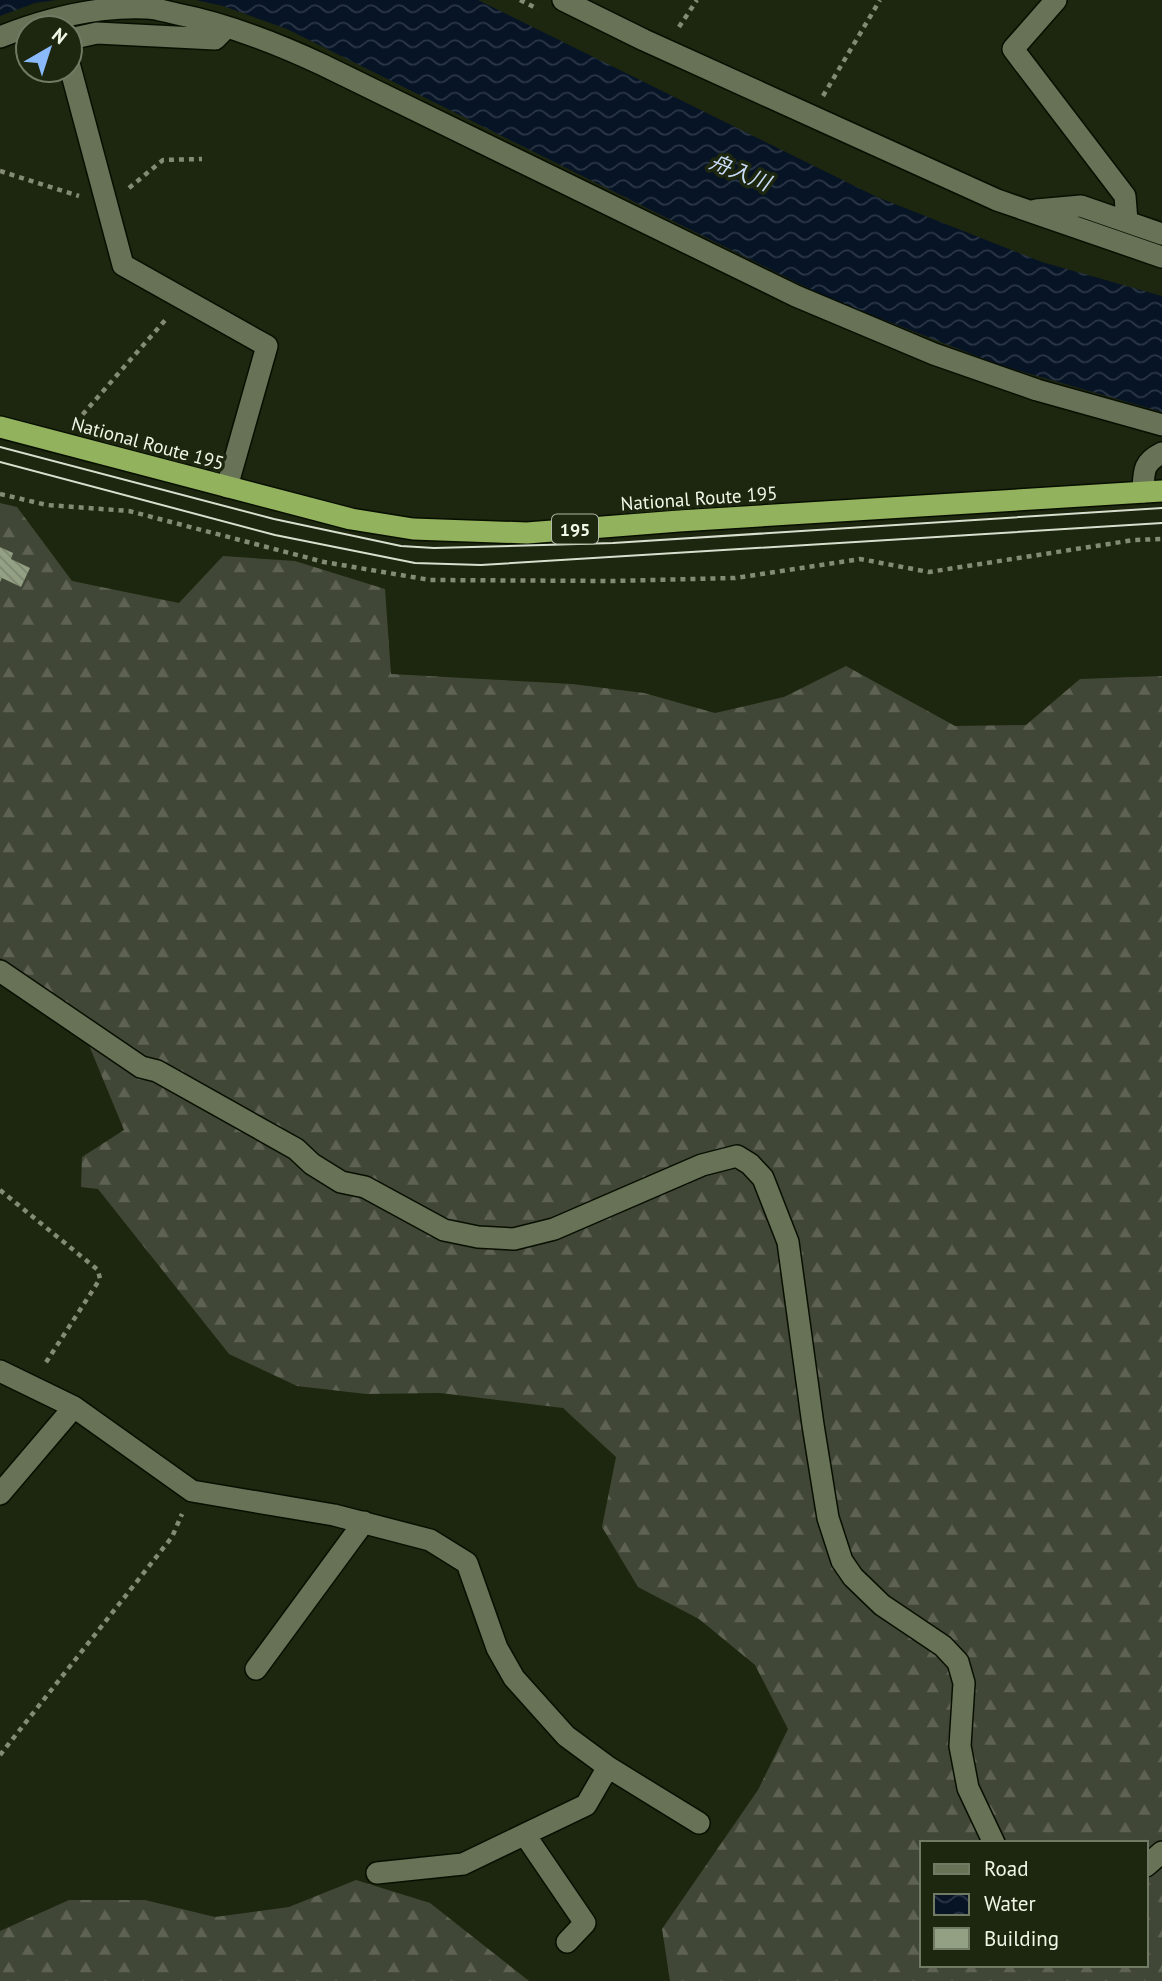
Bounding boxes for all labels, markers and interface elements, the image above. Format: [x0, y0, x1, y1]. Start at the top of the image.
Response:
north arrow [14, 14, 84, 84]
text: N [47, 23, 72, 49]
water label: 舟入川 [706, 148, 776, 197]
street label: National Route 195 [69, 411, 227, 475]
street label: National Route 195 [620, 481, 778, 515]
road number: 195 [552, 514, 598, 544]
legend [920, 1841, 1148, 1967]
text: Road [984, 1855, 1028, 1882]
text: Water [984, 1890, 1036, 1917]
text: Building [984, 1925, 1059, 1952]

